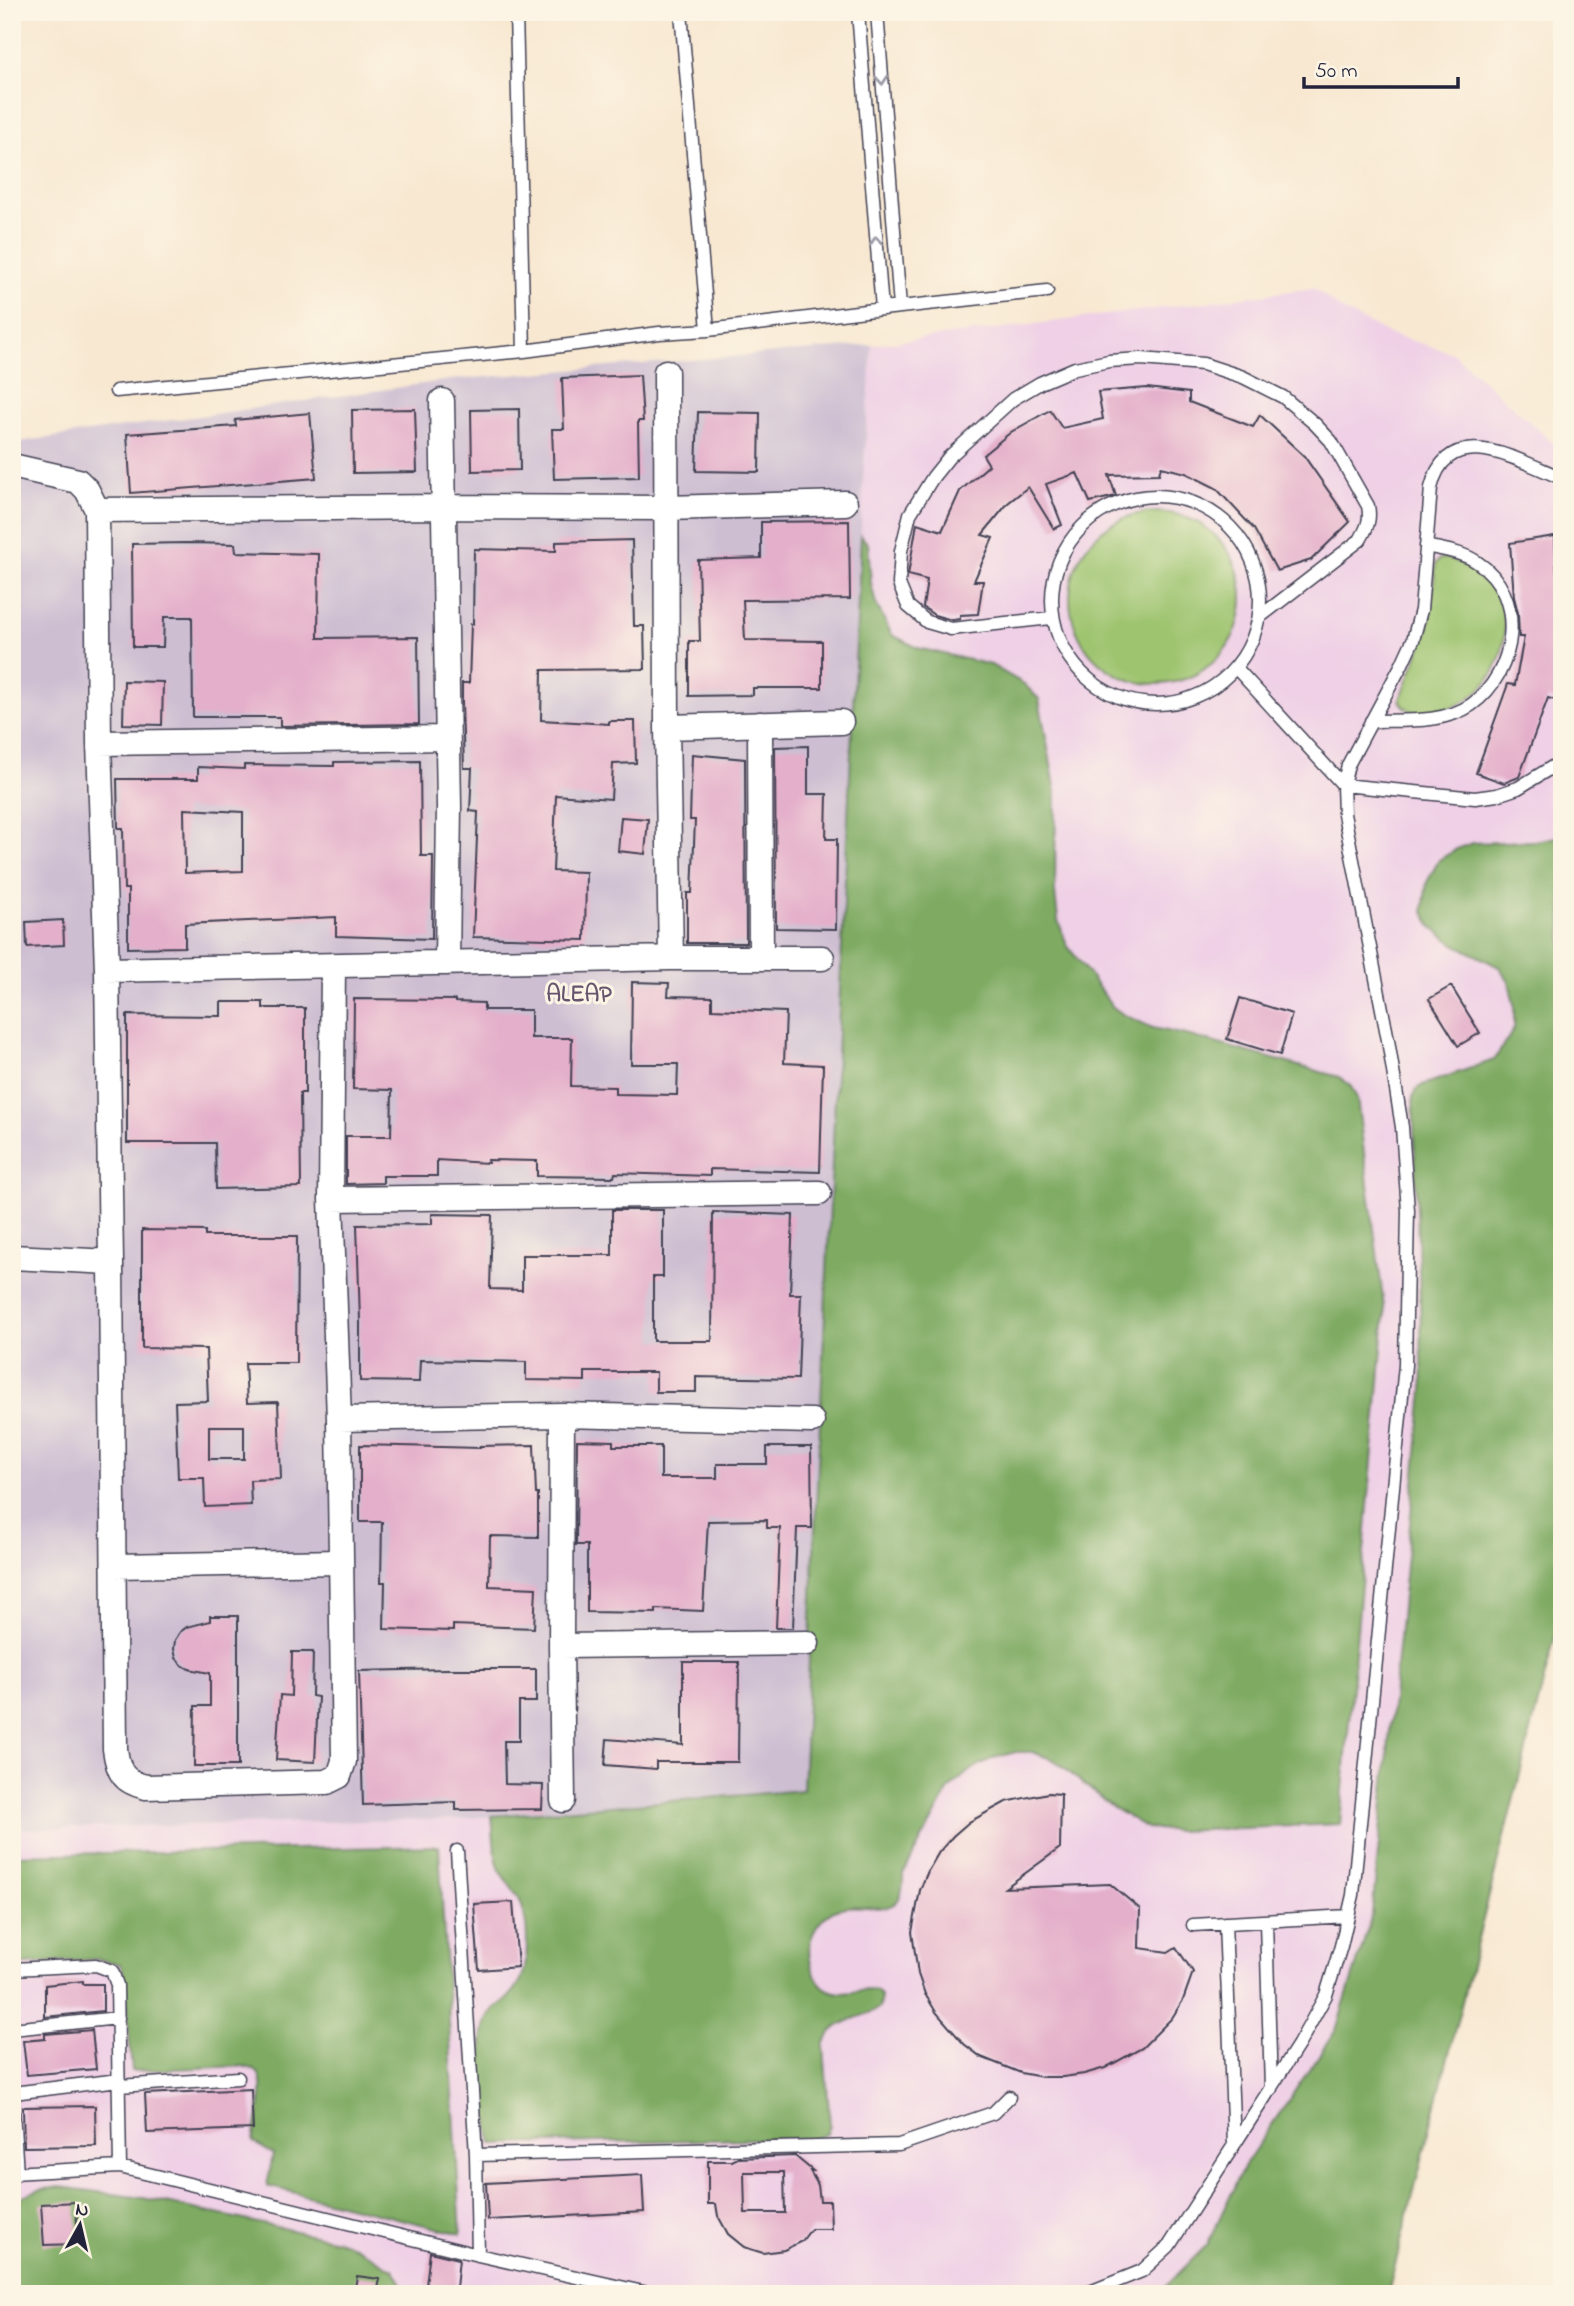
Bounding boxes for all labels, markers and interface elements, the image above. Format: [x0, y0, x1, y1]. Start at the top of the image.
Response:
scale bar [1304, 46, 1458, 90]
text: 50 m [1315, 57, 1358, 87]
one-way arrow [874, 75, 889, 86]
one-way arrow [869, 235, 884, 246]
district label: ALEAP [546, 978, 612, 1013]
north arrow [46, 2190, 116, 2260]
text: N [74, 2196, 90, 2225]

